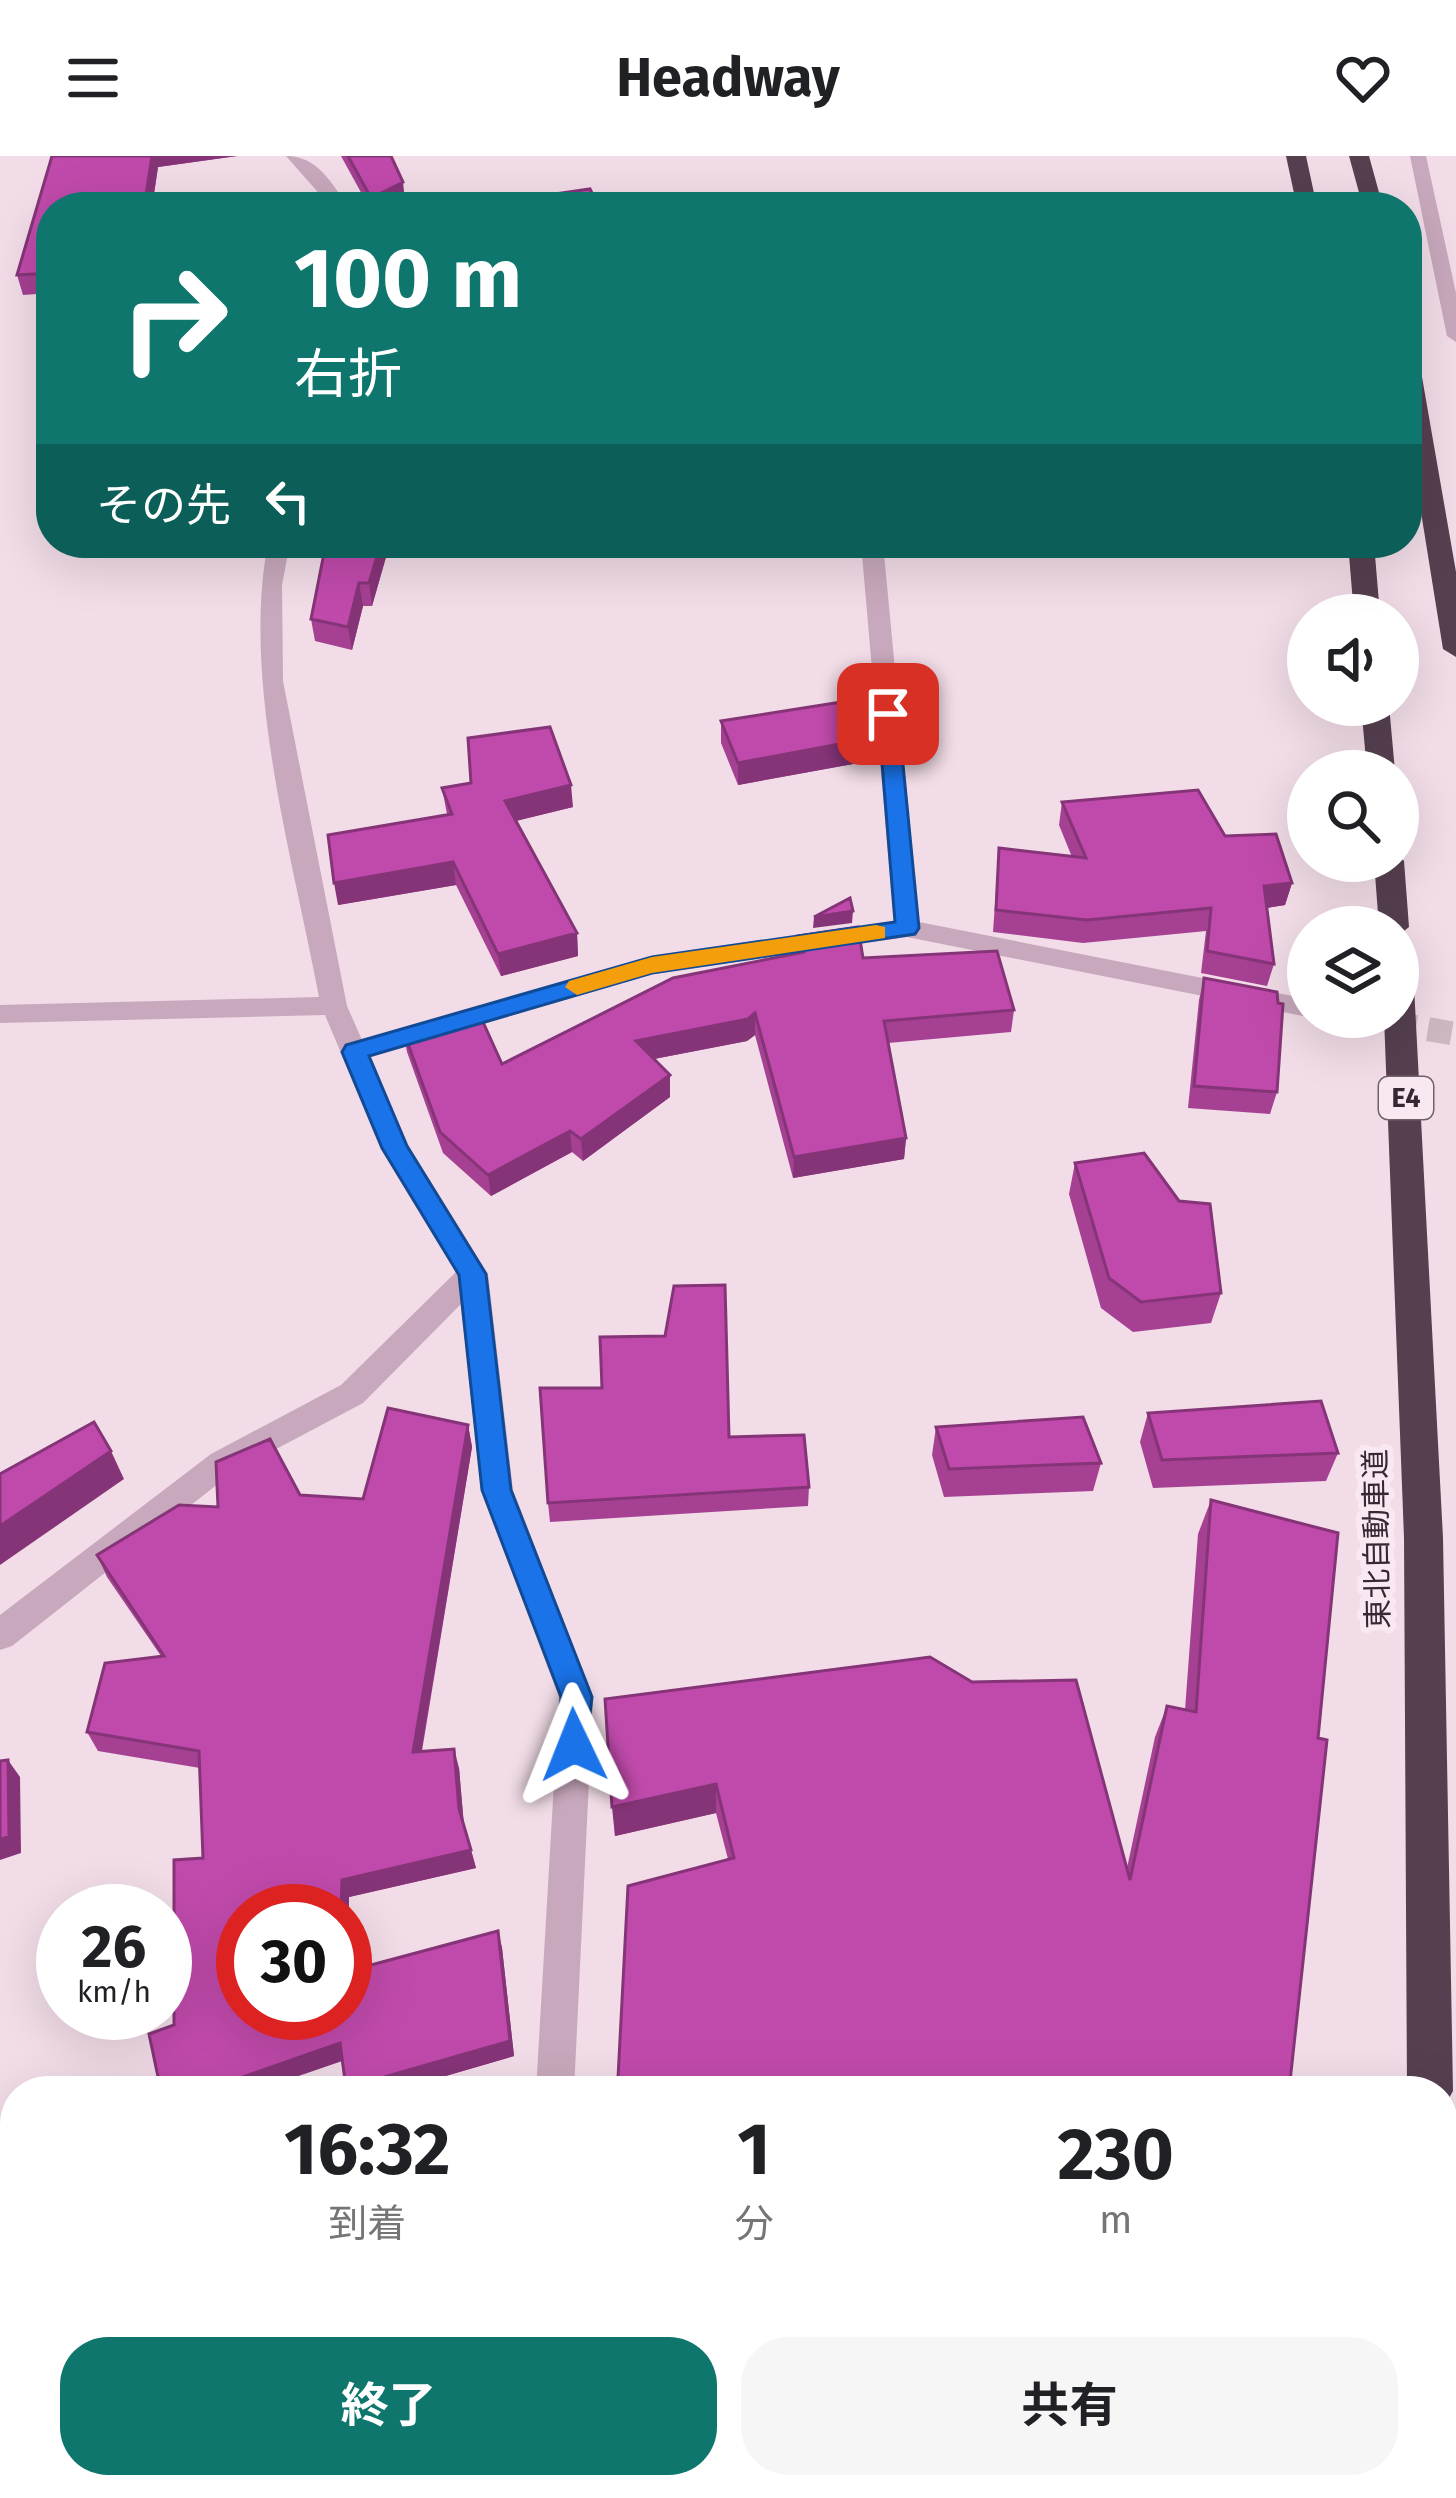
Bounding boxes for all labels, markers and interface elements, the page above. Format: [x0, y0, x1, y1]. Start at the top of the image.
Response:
icon: menu [60, 45, 126, 111]
icon: heart [1330, 45, 1396, 111]
text: Headway [616, 46, 840, 110]
text: 100 m [294, 228, 522, 329]
icon: right [96, 240, 252, 396]
text: 右折 [294, 343, 402, 407]
icon: left [255, 468, 321, 534]
text: その先 [96, 479, 231, 533]
map controls [1287, 594, 1419, 1038]
button: sound [1287, 594, 1419, 726]
pin [837, 663, 939, 765]
icon: arrive [855, 681, 921, 747]
button: search [1287, 750, 1419, 882]
button: layers [1287, 906, 1419, 1038]
road number: E4 [1379, 1077, 1433, 1119]
street label: 東北自動車道 [1357, 1449, 1397, 1629]
position arrow [511, 1682, 637, 1808]
speed limit sign: 30 [216, 1884, 372, 2040]
text: 26 [82, 1911, 146, 1983]
text: km/h [77, 1974, 151, 2010]
text: 16:32 [284, 2107, 450, 2193]
text: 1 [737, 2107, 771, 2193]
text: 230 [1058, 2112, 1174, 2198]
text: m [1099, 2197, 1132, 2243]
text: 到着 [328, 2201, 406, 2247]
text: 分 [734, 2201, 773, 2247]
button: 終了 [60, 2337, 717, 2475]
button: 共有 [741, 2337, 1398, 2475]

